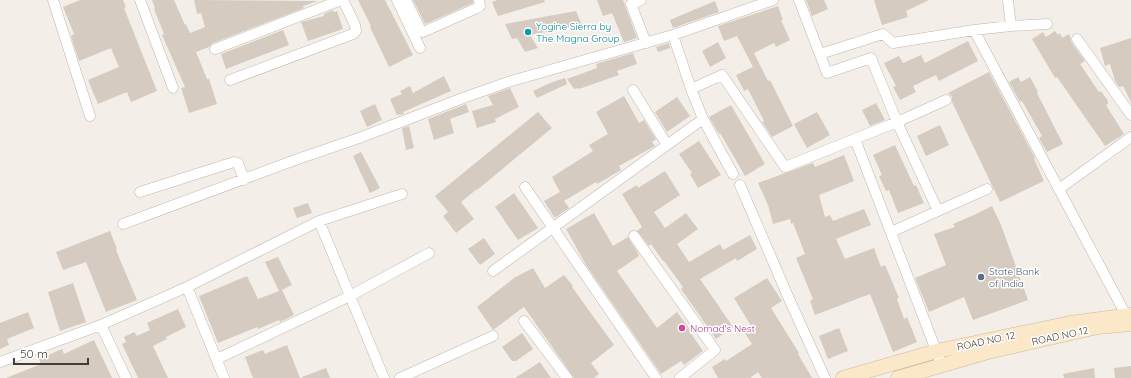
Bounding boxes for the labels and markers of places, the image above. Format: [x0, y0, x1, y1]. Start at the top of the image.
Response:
place label: Yogine Sierra by The Magna Group [536, 20, 620, 45]
marker: Yogine Sierra by The Magna Group [523, 27, 533, 37]
place label: State Bank of India [989, 265, 1040, 290]
marker: State Bank of India [976, 272, 986, 282]
place label: Nomad's Nest [690, 322, 756, 335]
marker: Nomad's Nest [677, 323, 687, 333]

